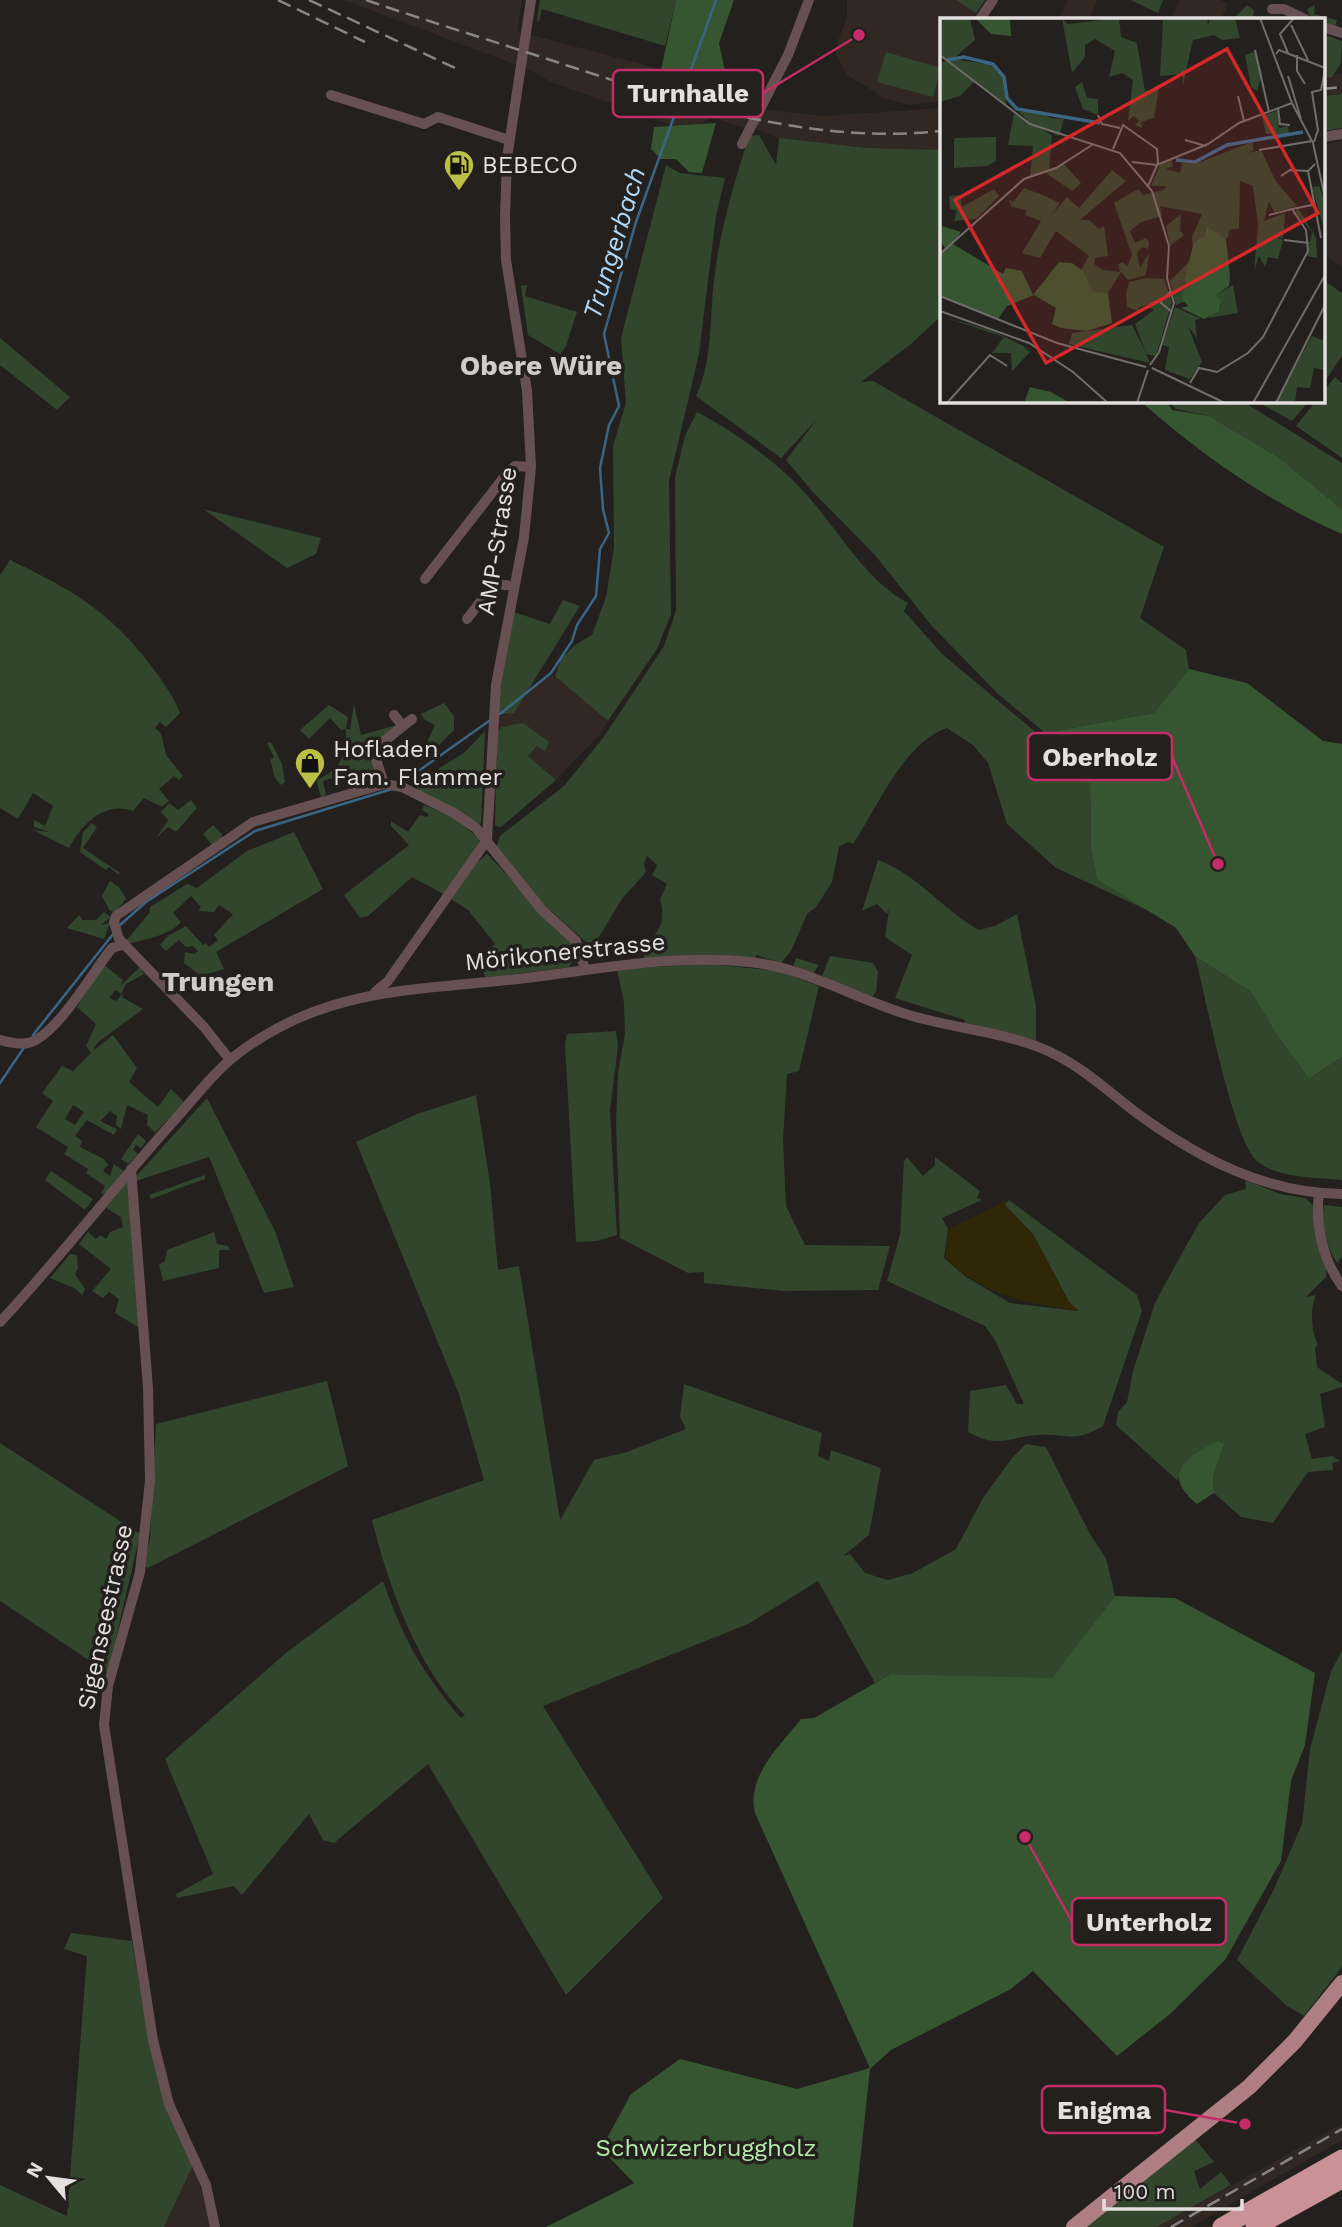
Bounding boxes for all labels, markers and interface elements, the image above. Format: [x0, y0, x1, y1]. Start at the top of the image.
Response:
inset map [940, 18, 1324, 402]
callout: Turnhalle [613, 70, 763, 117]
text: Turnhalle [627, 78, 749, 108]
fuel station icon: BEBECO [442, 148, 476, 192]
place label: BEBECO [482, 151, 578, 179]
water label: Trungerbach [577, 163, 651, 323]
district label: Obere Würe [460, 349, 622, 382]
street label: AMP-Strasse [471, 465, 523, 617]
callout: Oberholz [1028, 733, 1172, 780]
place label: Hofladen Fam. Flammer [333, 735, 503, 791]
text: Oberholz [1042, 742, 1158, 772]
shop icon: Hofladen Fam. Flammer [293, 746, 327, 790]
street label: Mörikonerstrasse [463, 928, 667, 976]
district label: Trungen [162, 965, 274, 998]
street label: Sigenseestrasse [72, 1522, 138, 1712]
callout: Unterholz [1072, 1898, 1226, 1945]
text: Unterholz [1086, 1907, 1212, 1937]
callout: Enigma [1042, 2086, 1165, 2133]
text: Enigma [1057, 2095, 1151, 2125]
park label: Schwizerbruggholz [596, 2134, 816, 2162]
north arrow [14, 2143, 84, 2213]
text: N [21, 2158, 48, 2182]
scale bar [1104, 2168, 1242, 2212]
text: 100 m [1114, 2179, 1176, 2204]

